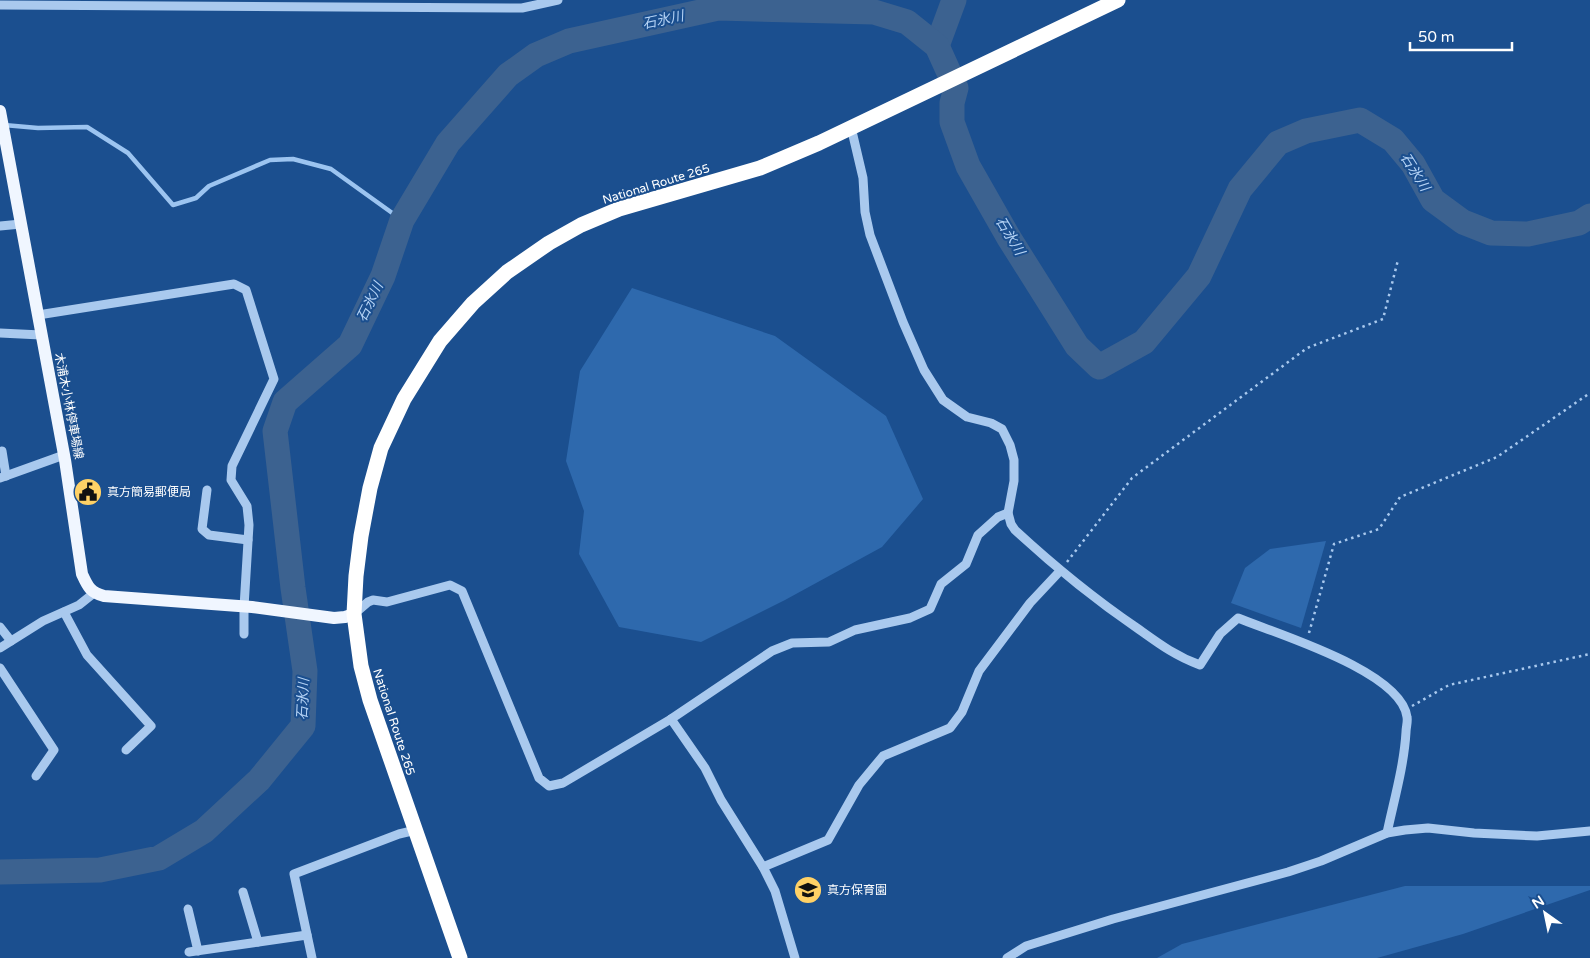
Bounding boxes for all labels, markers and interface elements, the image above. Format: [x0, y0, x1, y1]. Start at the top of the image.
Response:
water label: 石氷川 [641, 7, 687, 33]
scale bar [1410, 20, 1512, 52]
text: 50 m [1418, 28, 1455, 46]
water label: 石氷川 [1397, 150, 1434, 196]
street label: National Route 265 [601, 161, 711, 207]
water label: 石氷川 [992, 214, 1029, 260]
water label: 石氷川 [353, 278, 388, 325]
street label: 木浦木小林停車場線 [52, 352, 86, 460]
public building icon: 真方簡易郵便局 [73, 477, 103, 507]
place label: 真方簡易郵便局 [107, 485, 191, 499]
street label: National Route 265 [370, 667, 418, 777]
water label: 石氷川 [293, 676, 313, 720]
school or university icon: 真方保育園 [793, 875, 823, 905]
place label: 真方保育園 [827, 883, 887, 897]
north arrow [1520, 888, 1570, 938]
text: N [1529, 892, 1548, 913]

